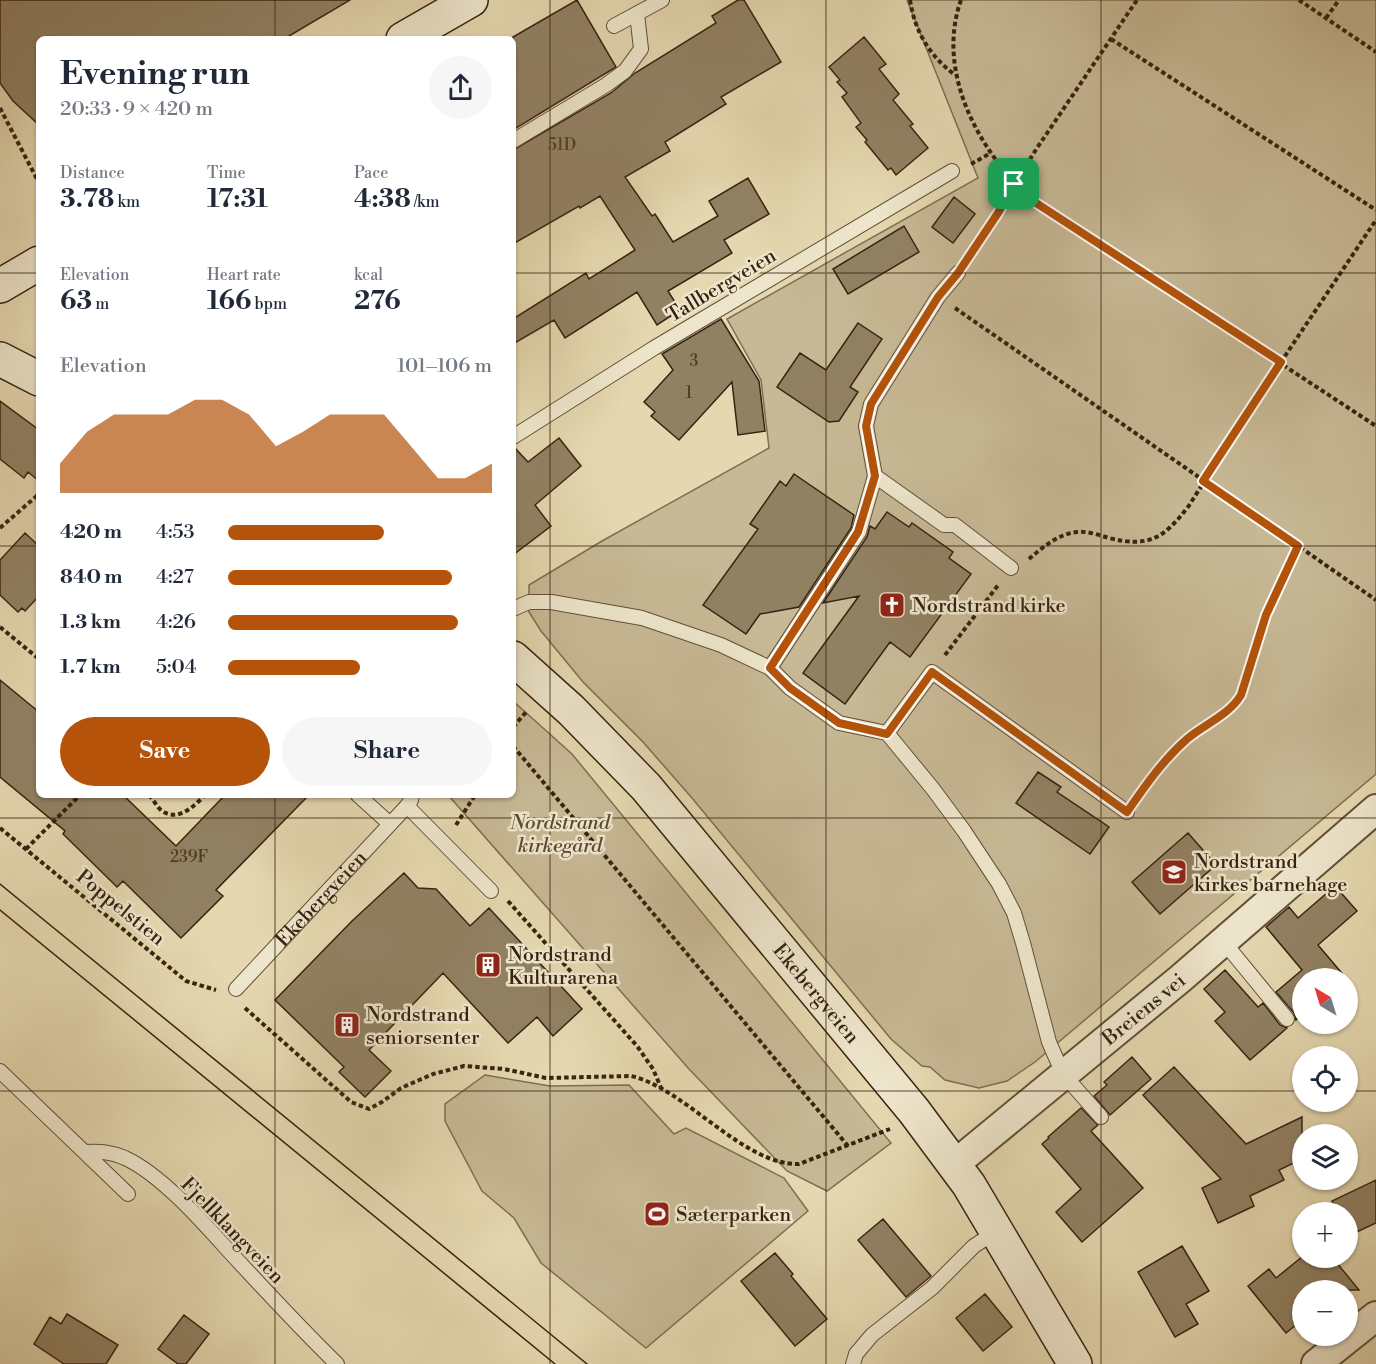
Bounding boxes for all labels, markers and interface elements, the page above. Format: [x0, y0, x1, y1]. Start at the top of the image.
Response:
text: Evening run [60, 54, 249, 95]
button: share [429, 56, 492, 119]
text: 20:33 · 9 × 420 m [60, 97, 213, 122]
house number: 51D [548, 135, 576, 155]
pin [988, 158, 1039, 209]
text: Distance [60, 163, 125, 183]
text: Time [207, 163, 246, 183]
text: Pace [354, 163, 388, 183]
icon: arrive [997, 167, 1030, 200]
text: 3.78 [60, 183, 114, 215]
text: 17:31 [207, 183, 268, 215]
text: 4:38 [354, 183, 411, 215]
text: km [114, 192, 140, 212]
text: /km [411, 192, 439, 212]
street label: Tallbergveien [662, 244, 781, 329]
text: Elevation [60, 265, 129, 285]
text: Heart rate [207, 265, 281, 285]
text: kcal [354, 265, 383, 285]
text: 63 [60, 285, 92, 317]
text: 166 [207, 285, 251, 317]
text: 276 [354, 285, 401, 317]
text: m [92, 294, 109, 314]
text: bpm [251, 294, 287, 314]
house number: 3 [690, 351, 699, 371]
text: Elevation [60, 354, 147, 379]
text: 101–106 m [397, 354, 492, 379]
house number: 1 [686, 383, 693, 403]
text: 420 m [60, 520, 122, 545]
text: 4:53 [156, 520, 194, 545]
text: 840 m [60, 565, 122, 590]
text: 4:27 [156, 565, 194, 590]
church icon: Nordstrand kirke [877, 590, 907, 620]
place label: Nordstrand kirke [912, 594, 1066, 619]
text: 1.3 km [60, 610, 121, 635]
text: 4:26 [156, 610, 196, 635]
text: 1.7 km [60, 655, 121, 680]
text: 5:04 [156, 655, 197, 680]
button: Save [60, 717, 270, 786]
button: Share [282, 717, 492, 786]
park label: Nordstrand kirkegård [509, 811, 611, 859]
street label: Ekebergveien [271, 846, 373, 953]
house number: 239F [170, 847, 208, 867]
place label: Nordstrand kirkes barnehage [1194, 850, 1347, 898]
school or university icon: Nordstrand kirkes barnehage [1159, 857, 1189, 887]
street label: Poppelstien [70, 865, 170, 952]
street label: Ekebergveien [767, 939, 864, 1050]
place label: Nordstrand Kulturarena [508, 943, 619, 991]
building icon: Nordstrand Kulturarena [473, 950, 503, 980]
street label: Breiens vei [1097, 968, 1191, 1052]
north arrow [1292, 968, 1358, 1034]
map controls [1292, 968, 1358, 1346]
place label: Nordstrand seniorsenter [366, 1003, 480, 1051]
building icon: Nordstrand seniorsenter [332, 1010, 362, 1040]
button: locate [1292, 1046, 1358, 1112]
button: layers [1292, 1124, 1358, 1190]
street label: Fjellklangveien [175, 1173, 289, 1290]
sports icon: Sæterparken [642, 1199, 672, 1229]
button: + [1292, 1202, 1358, 1268]
place label: Sæterparken [676, 1203, 791, 1228]
button: − [1292, 1280, 1358, 1346]

